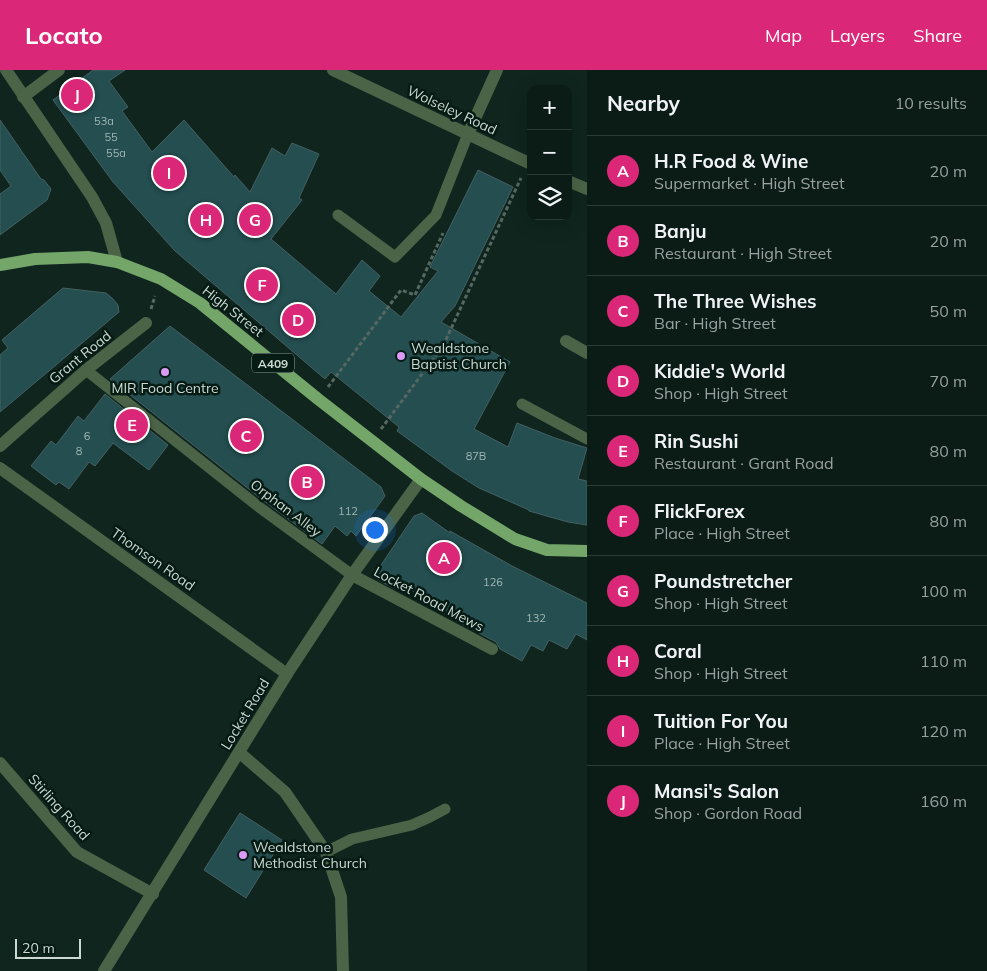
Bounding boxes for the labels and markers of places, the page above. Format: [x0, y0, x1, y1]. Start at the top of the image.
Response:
pin: J [61, 76, 93, 114]
pin: I [153, 154, 185, 192]
pin: H [190, 201, 222, 239]
pin: G [239, 201, 271, 239]
pin: F [246, 266, 278, 304]
pin: D [282, 301, 314, 339]
place label: Wealdstone Baptist Church [411, 339, 507, 373]
marker: Wealdstone Baptist Church [395, 350, 407, 362]
marker: MIR Food Centre [159, 366, 171, 378]
place label: MIR Food Centre [111, 379, 219, 397]
pin: E [116, 406, 148, 444]
pin: C [230, 417, 262, 455]
pin: B [291, 463, 323, 501]
pin: A [428, 539, 460, 577]
place label: Wealdstone Methodist Church [253, 838, 367, 872]
marker: Wealdstone Methodist Church [237, 849, 249, 861]

